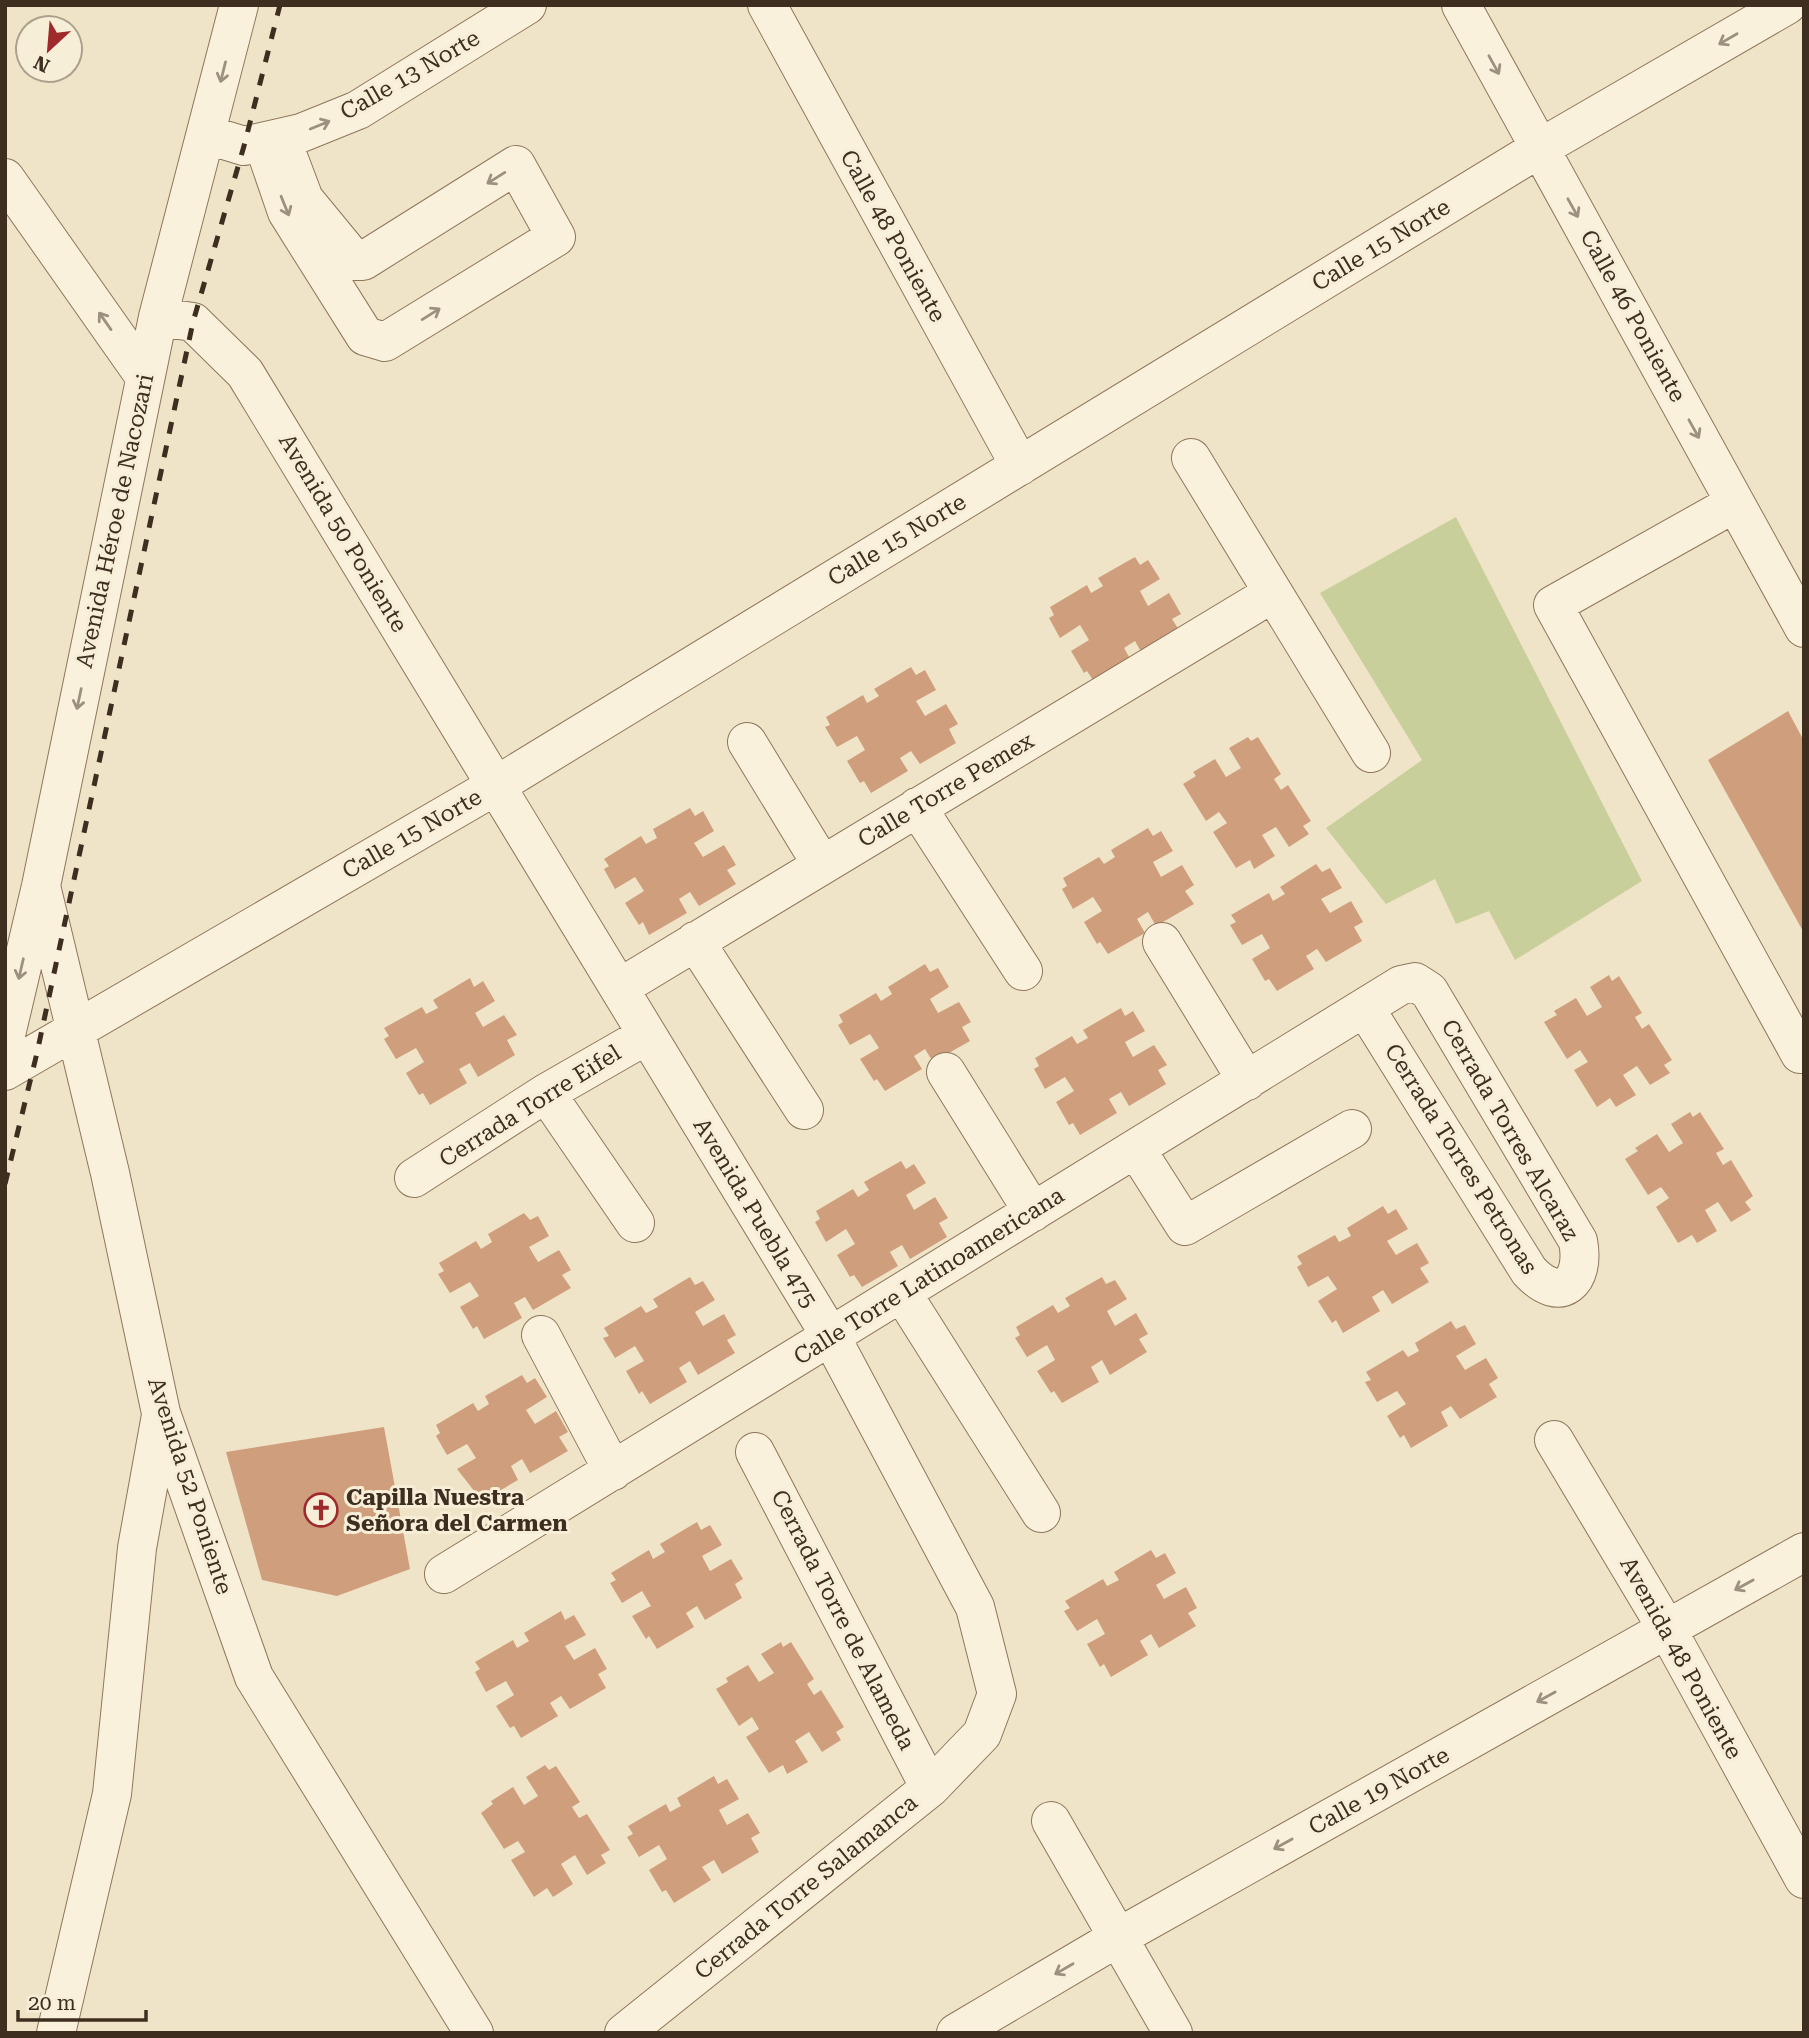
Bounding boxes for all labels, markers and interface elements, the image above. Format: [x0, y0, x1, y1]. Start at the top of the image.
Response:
north arrow [14, 14, 84, 84]
street label: Calle 13 Norte [336, 24, 484, 126]
one-way arrow [1718, 33, 1738, 47]
text: N [30, 50, 53, 77]
one-way arrow [1488, 54, 1501, 75]
one-way arrow [216, 60, 229, 82]
one-way arrow [309, 118, 331, 131]
street label: Calle 48 Poniente [835, 145, 951, 327]
one-way arrow [487, 171, 507, 185]
street label: Calle 15 Norte [1307, 193, 1455, 297]
one-way arrow [280, 195, 293, 216]
one-way arrow [1567, 197, 1580, 218]
street label: Calle 46 Poniente [1575, 225, 1691, 407]
one-way arrow [420, 306, 440, 320]
one-way arrow [98, 312, 112, 331]
street label: Avenida Héroe de Nacozari [71, 371, 159, 671]
one-way arrow [1687, 418, 1701, 438]
street label: Avenida 50 Poniente [273, 429, 413, 637]
street label: Calle 15 Norte [823, 488, 971, 592]
one-way arrow [71, 687, 85, 710]
street label: Calle Torre Pemex [853, 726, 1039, 853]
street label: Calle 15 Norte [338, 783, 486, 885]
one-way arrow [14, 957, 28, 980]
street label: Cerrada Torres Alcaraz [1436, 1015, 1584, 1245]
street label: Cerrada Torre Eifel [434, 1039, 626, 1173]
street label: Cerrada Torres Petronas [1379, 1039, 1543, 1279]
street label: Avenida Puebla 475 [688, 1113, 822, 1313]
street label: Calle Torre Latinoamericana [789, 1181, 1070, 1371]
street label: Avenida 52 Poniente [142, 1374, 238, 1598]
place label: Capilla Nuestra Señora del Carmen [346, 1484, 568, 1537]
street label: Cerrada Torre de Alameda [766, 1485, 921, 1755]
church icon: Capilla Nuestra Señora del Carmen [302, 1491, 340, 1529]
street label: Avenida 48 Poniente [1614, 1552, 1748, 1764]
one-way arrow [1735, 1578, 1755, 1592]
one-way arrow [1536, 1691, 1557, 1704]
street label: Calle 19 Norte [1304, 1741, 1454, 1841]
street label: Cerrada Torre Salamanca [689, 1789, 923, 1985]
one-way arrow [1274, 1837, 1294, 1851]
one-way arrow [1055, 1962, 1075, 1976]
scale bar [18, 1979, 145, 2023]
text: 20 m [28, 1991, 76, 2015]

